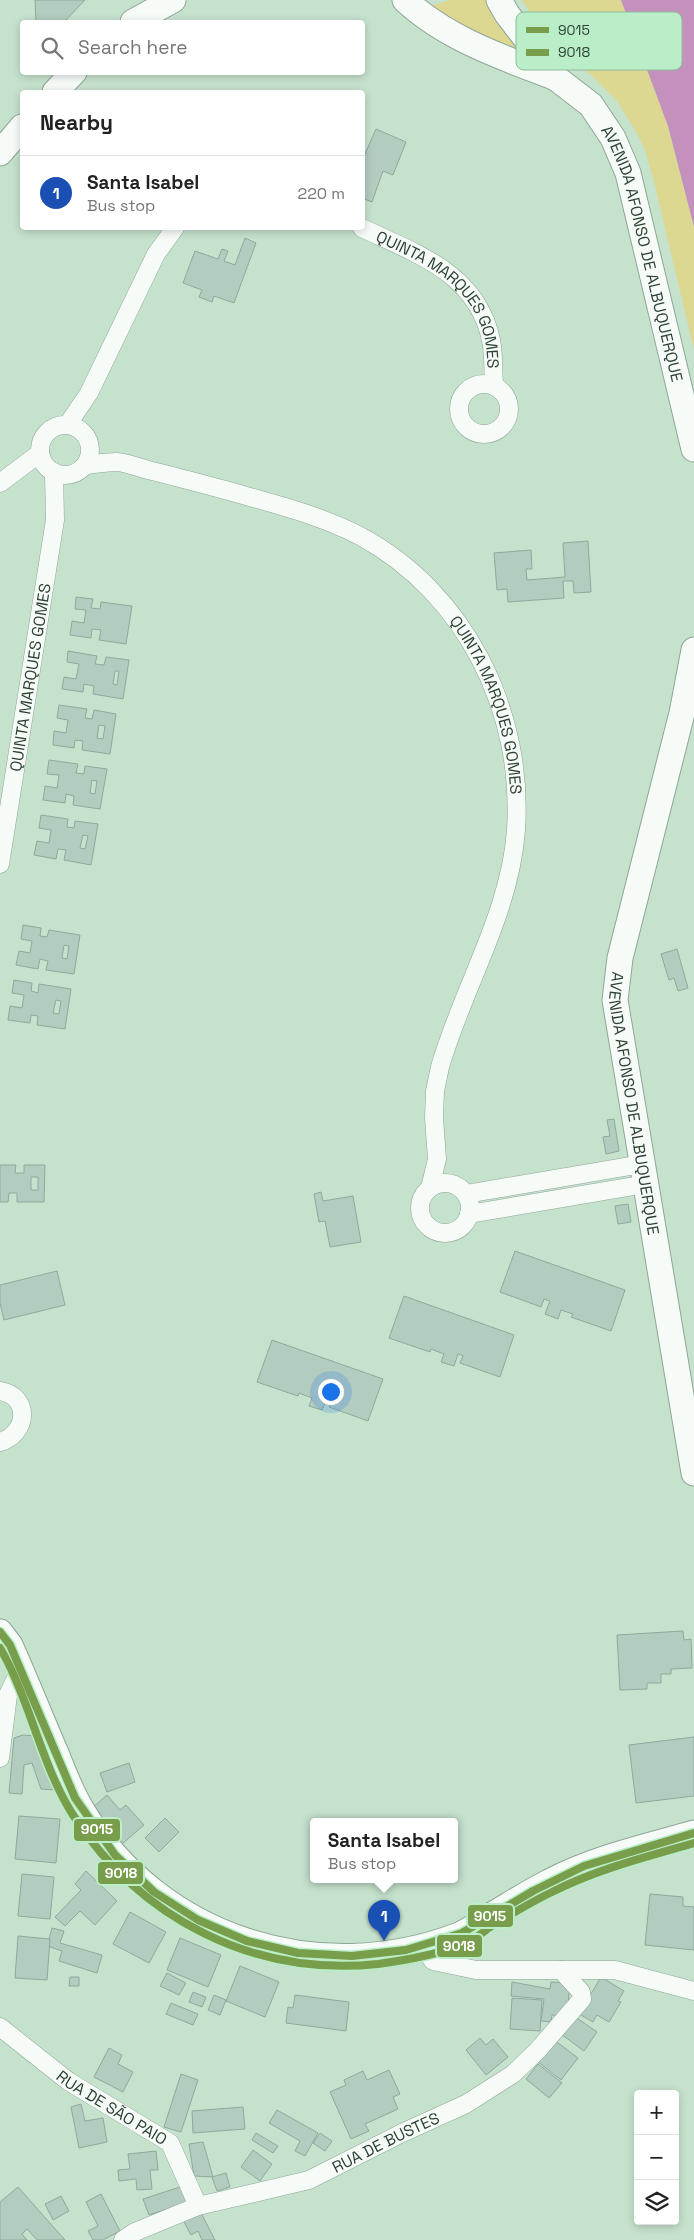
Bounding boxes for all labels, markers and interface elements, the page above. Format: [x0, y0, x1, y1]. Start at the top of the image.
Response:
legend [516, 12, 682, 70]
search box [20, 20, 365, 75]
text: 9015 [558, 21, 590, 39]
icon: search [38, 34, 66, 62]
text: Search here [78, 35, 188, 60]
text: 9018 [558, 43, 590, 61]
text: Nearby [40, 109, 113, 136]
street label: AVENIDA AFONSO DE ALBUQUERQUE [596, 121, 688, 384]
text: Santa Isabel [87, 170, 199, 195]
text: 1 [52, 183, 60, 204]
text: 220 m [298, 183, 345, 204]
text: Bus stop [87, 195, 155, 216]
street label: QUINTA MARQUES GOMES [373, 226, 503, 369]
street label: QUINTA MARQUES GOMES [5, 582, 56, 773]
street label: QUINTA MARQUES GOMES [445, 611, 526, 795]
street label: AVENIDA AFONSO DE ALBUQUERQUE [604, 971, 664, 1236]
your location [318, 1379, 344, 1405]
line badge: 9015 [73, 1818, 121, 1842]
popup [310, 1818, 458, 1883]
text: 9015 [81, 1820, 113, 1838]
text: Santa Isabel [328, 1828, 440, 1853]
text: Bus stop [328, 1853, 396, 1874]
line badge: 9018 [97, 1861, 144, 1885]
text: 9018 [105, 1864, 138, 1882]
pin: 1 [368, 1900, 400, 1941]
line badge: 9015 [467, 1904, 514, 1928]
text: 9015 [474, 1907, 506, 1925]
line badge: 9018 [436, 1934, 483, 1958]
text: 9018 [443, 1937, 476, 1955]
street label: RUA DE SÃO PAIO [52, 2066, 171, 2150]
map controls [634, 2090, 679, 2225]
button: + [634, 2090, 679, 2135]
street label: RUA DE BUSTES [328, 2107, 443, 2178]
button: − [634, 2135, 679, 2180]
button: layers [634, 2180, 679, 2225]

